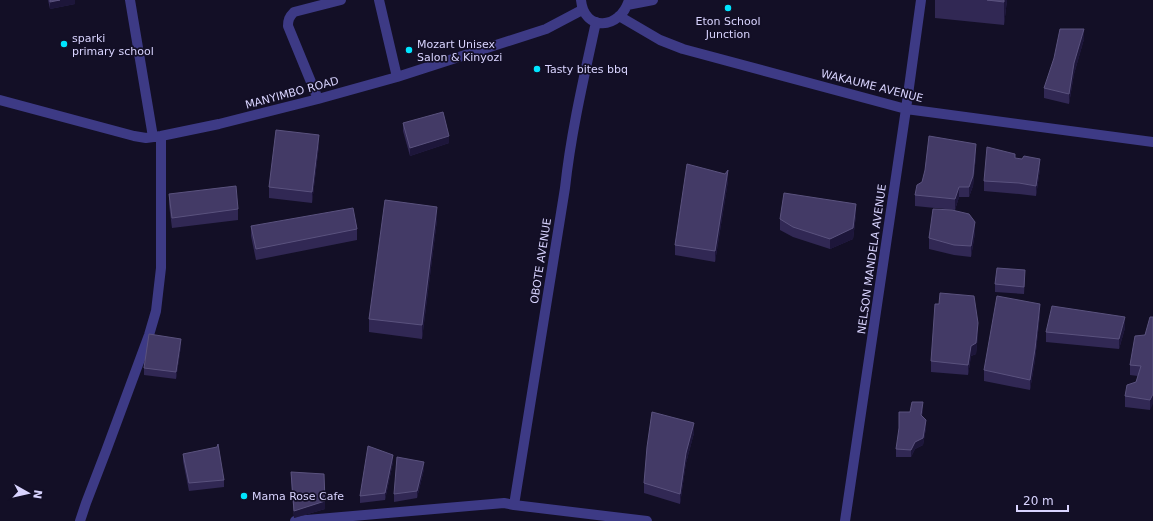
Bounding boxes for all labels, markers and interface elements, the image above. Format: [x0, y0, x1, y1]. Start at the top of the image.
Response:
marker: Eton School Junction [723, 3, 733, 13]
place label: Eton School Junction [696, 15, 760, 41]
place label: sparki primary school [72, 32, 154, 58]
place label: Mozart Unisex Salon & Kinyozi [417, 38, 502, 64]
marker: sparki primary school [59, 39, 69, 49]
marker: Mozart Unisex Salon & Kinyozi [404, 45, 414, 55]
place label: Tasty bites bbq [544, 63, 628, 76]
marker: Tasty bites bbq [532, 64, 542, 74]
street label: WAKAUME AVENUE [820, 67, 924, 105]
street label: MANYIMBO ROAD [244, 74, 340, 112]
street label: NELSON MANDELA AVENUE [855, 183, 889, 335]
street label: OBOTE AVENUE [528, 217, 554, 305]
north arrow [8, 473, 48, 513]
scale bar [1017, 487, 1068, 513]
text: N [30, 489, 44, 500]
place label: Mama Rose Cafe [252, 490, 344, 503]
marker: Mama Rose Cafe [239, 491, 249, 501]
text: 20 m [1023, 494, 1054, 508]

